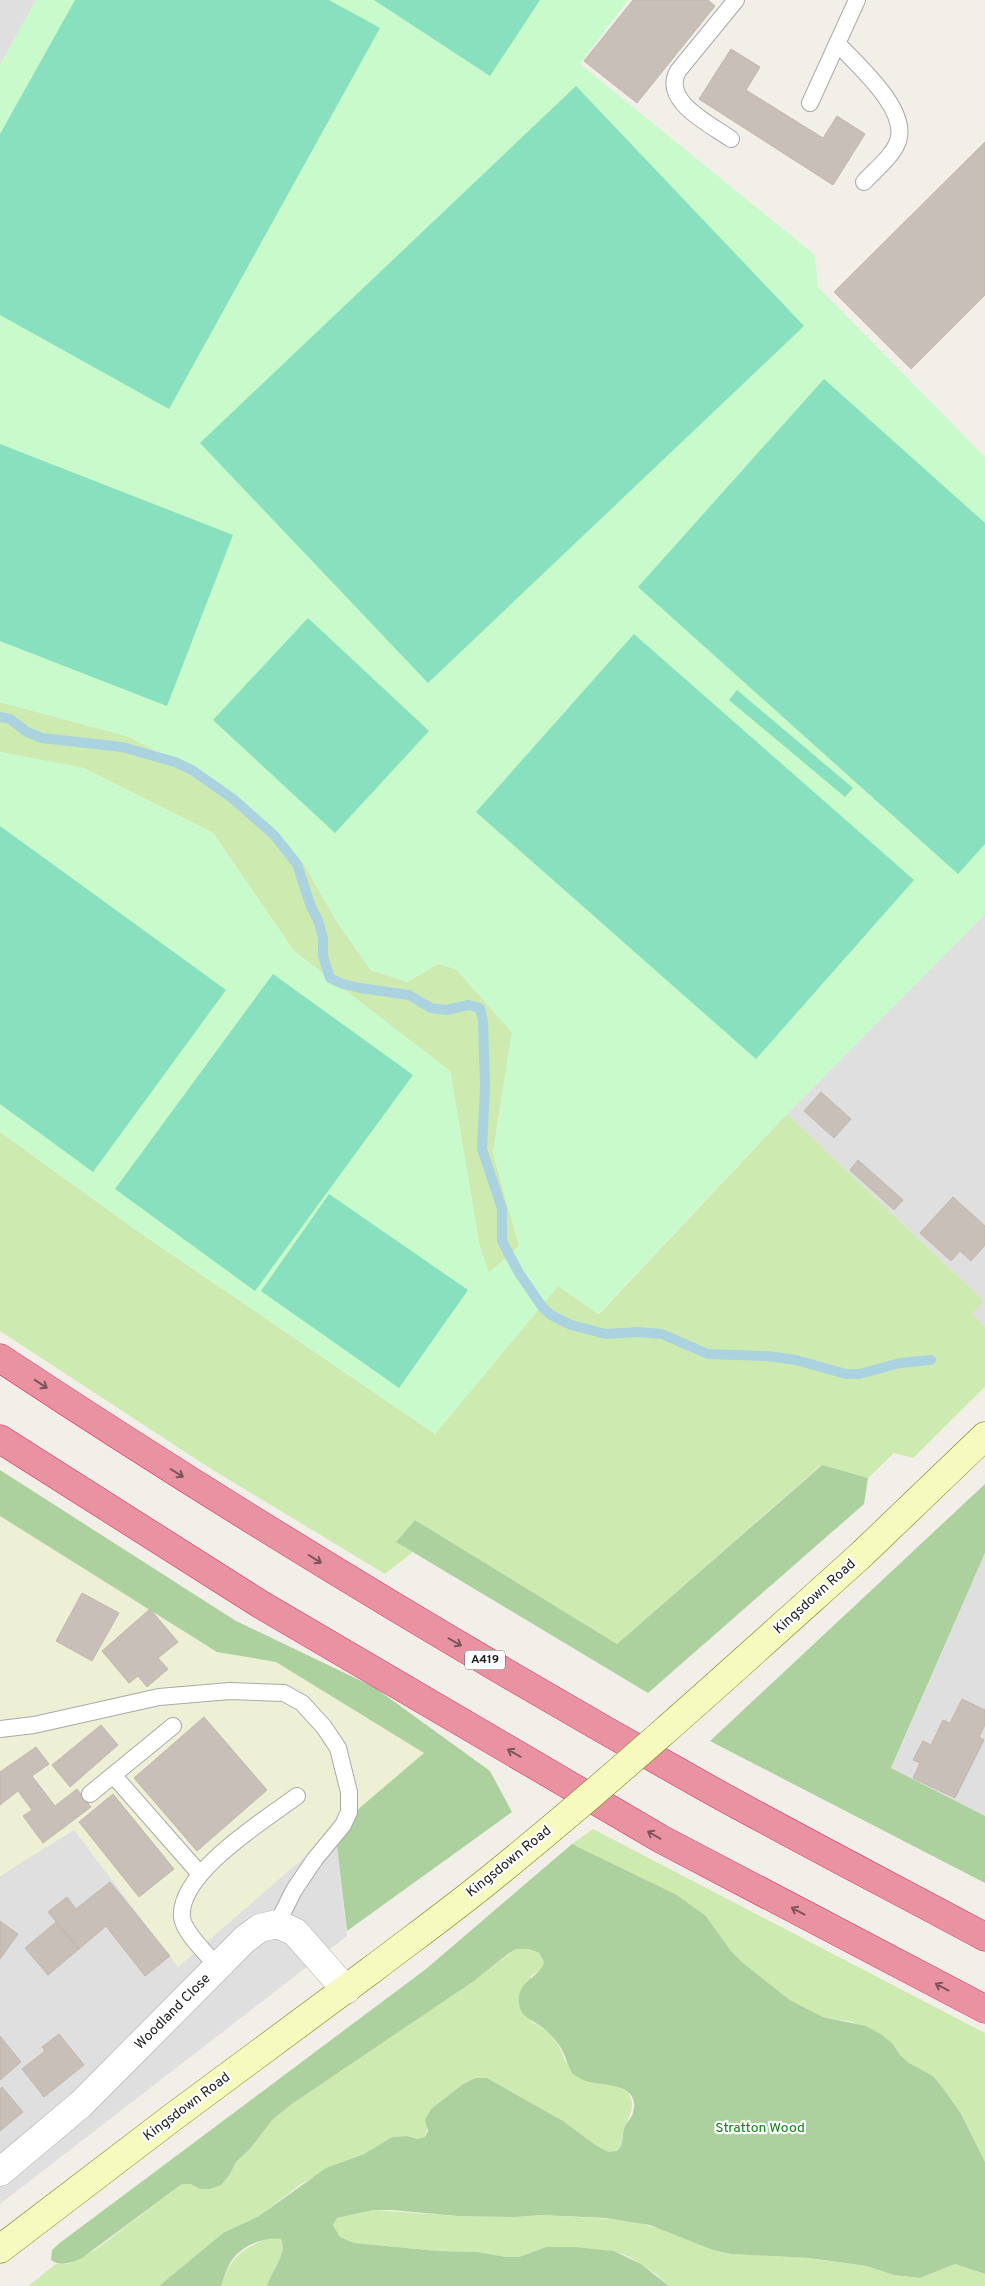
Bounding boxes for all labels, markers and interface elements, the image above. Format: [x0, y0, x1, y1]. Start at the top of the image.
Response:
one-way arrow [33, 1380, 47, 1390]
one-way arrow [169, 1468, 183, 1478]
one-way arrow [307, 1554, 321, 1564]
street label: Kingsdown Road [771, 1556, 859, 1638]
one-way arrow [447, 1637, 461, 1647]
road number: A419 [465, 1650, 505, 1670]
one-way arrow [507, 1748, 522, 1758]
street label: Kingsdown Road [463, 1823, 555, 1901]
one-way arrow [648, 1830, 662, 1840]
one-way arrow [791, 1906, 806, 1915]
street label: Woodland Close [132, 1971, 214, 2053]
one-way arrow [935, 1981, 950, 1991]
street label: Kingsdown Road [140, 2069, 234, 2145]
park label: Stratton Wood [715, 2120, 805, 2137]

